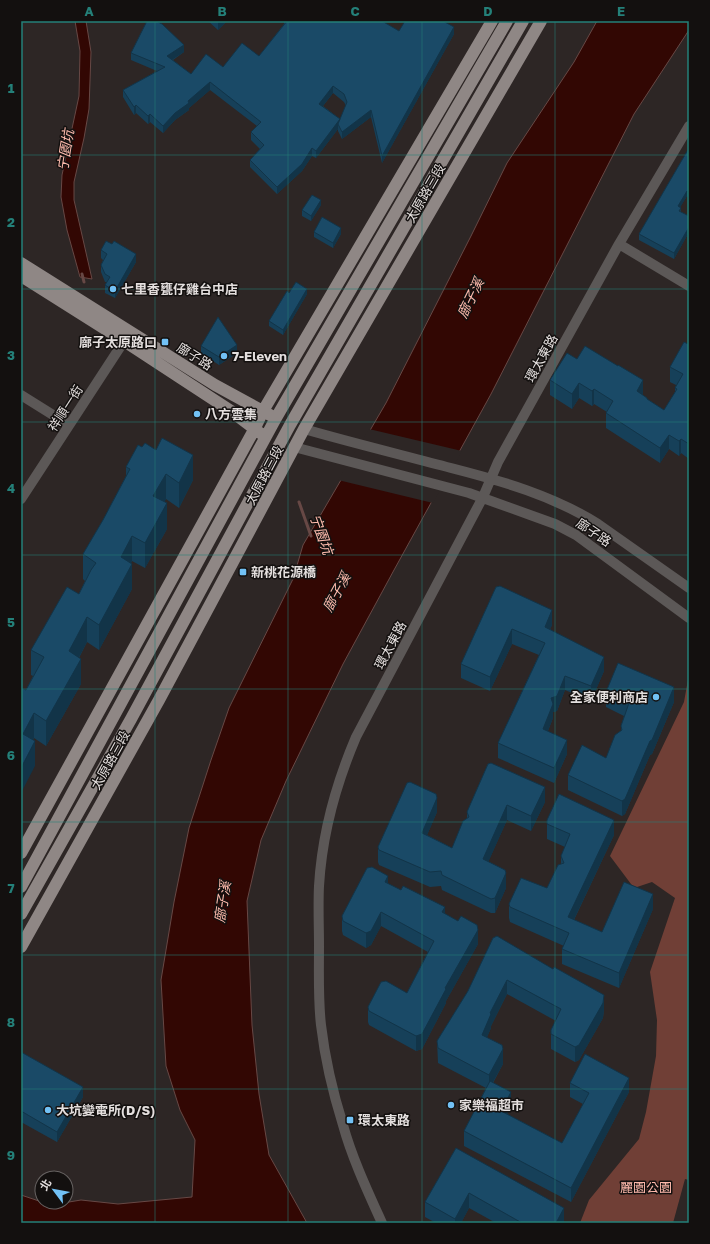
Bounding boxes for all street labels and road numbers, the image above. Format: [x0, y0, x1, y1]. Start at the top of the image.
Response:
street label: 太原路三段 [402, 161, 448, 225]
street label: 環太東路 [521, 331, 561, 385]
street label: 廍子路 [174, 339, 216, 373]
street label: 祥順一街 [44, 382, 86, 434]
street label: 太原路三段 [242, 443, 286, 507]
street label: 廍子路 [573, 514, 615, 550]
street label: 環太東路 [371, 618, 409, 672]
street label: 太原路三段 [87, 728, 133, 792]

